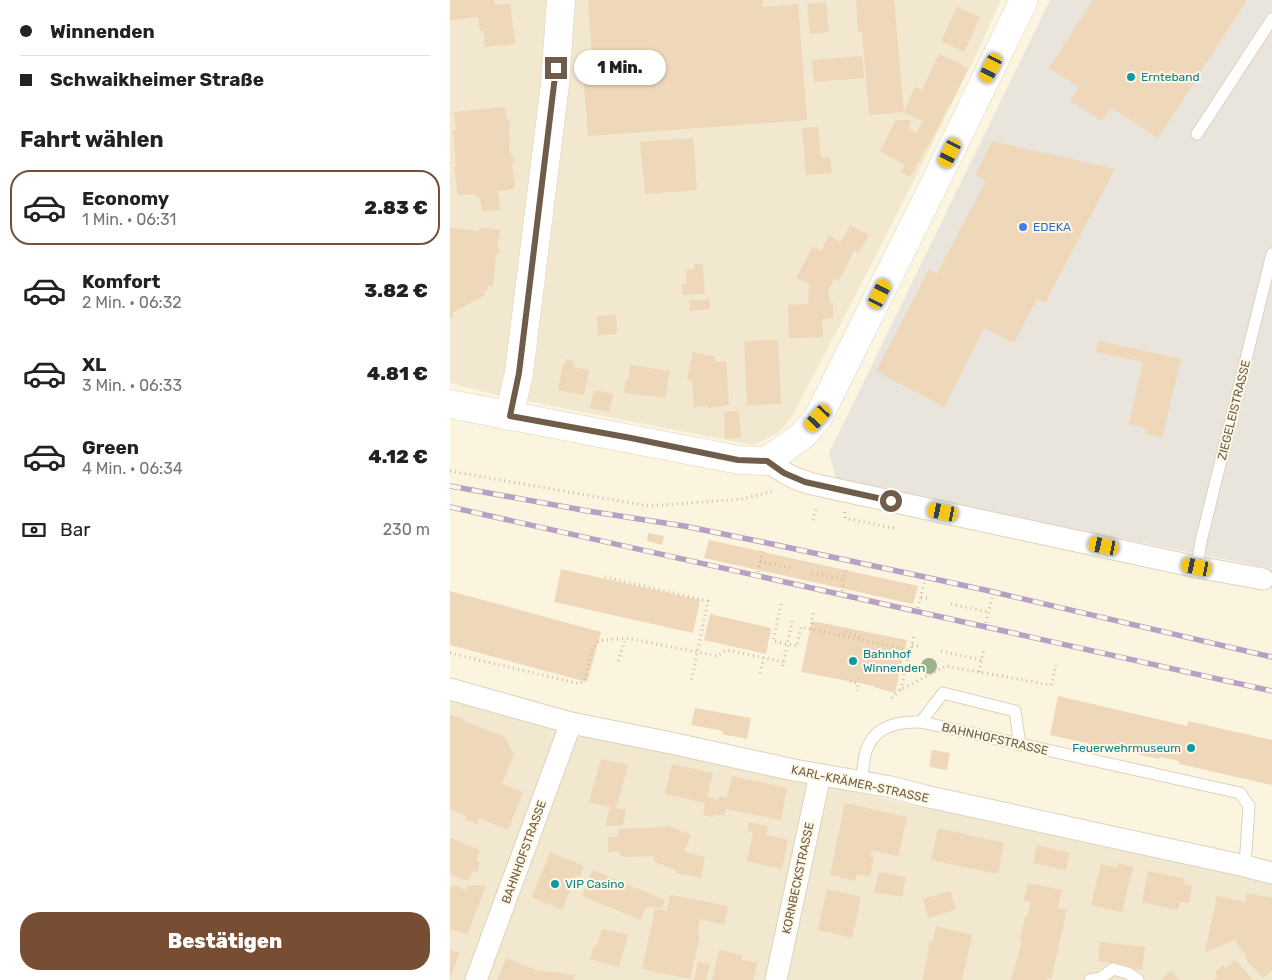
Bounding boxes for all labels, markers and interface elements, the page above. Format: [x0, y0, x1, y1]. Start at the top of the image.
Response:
text: Winnenden [50, 20, 155, 43]
callout: 1 Min. [574, 50, 666, 86]
car [977, 51, 1004, 85]
route end [545, 57, 567, 79]
text: 1 Min. [597, 58, 643, 77]
text: Schwaikheimer Straße [50, 68, 264, 91]
place label: Ernteband [1141, 70, 1200, 84]
marker: Ernteband [1125, 71, 1137, 83]
text: Fahrt wählen [20, 126, 164, 153]
car [936, 136, 963, 170]
icon: car [22, 185, 67, 230]
text: Economy [82, 187, 169, 210]
text: 2.83 € [364, 196, 428, 219]
text: 1 Min. · 06:31 [82, 210, 176, 229]
place label: EDEKA [1033, 220, 1071, 234]
marker: EDEKA [1017, 221, 1029, 233]
icon: car [22, 268, 67, 313]
text: Komfort [82, 270, 160, 293]
car [866, 277, 893, 311]
text: 3.82 € [364, 279, 428, 302]
text: 2 Min. · 06:32 [82, 293, 182, 312]
icon: car [22, 351, 67, 396]
text: XL [82, 353, 106, 376]
street label: ZIEGELEISTRASSE [1215, 358, 1253, 462]
text: 4.81 € [367, 362, 428, 385]
text: 3 Min. · 06:33 [82, 376, 182, 395]
car [802, 402, 833, 434]
icon: car [22, 434, 67, 479]
text: Green [82, 436, 139, 459]
text: 4.12 € [368, 445, 428, 468]
text: 4 Min. · 06:34 [82, 459, 183, 478]
route start [880, 490, 902, 512]
car [926, 502, 959, 522]
icon: cash [20, 516, 48, 544]
text: Bar [60, 518, 90, 541]
text: 230 m [383, 520, 430, 539]
car [1087, 536, 1120, 556]
car [1180, 557, 1213, 577]
place label: Bahnhof Winnenden [863, 647, 925, 675]
marker: Bahnhof Winnenden [847, 655, 859, 667]
street label: BAHNHOFSTRASSE [940, 720, 1050, 758]
place label: Feuerwehrmuseum [1072, 741, 1181, 755]
marker: Feuerwehrmuseum [1185, 742, 1197, 754]
street label: KARL-KRÄMER-STRASSE [790, 763, 930, 805]
street label: BAHNHOFSTRASSE [499, 798, 549, 906]
street label: KORNBECKSTRASSE [779, 821, 817, 935]
place label: VIP Casino [565, 877, 624, 891]
marker: VIP Casino [549, 878, 561, 890]
button: Bestätigen [20, 912, 430, 970]

